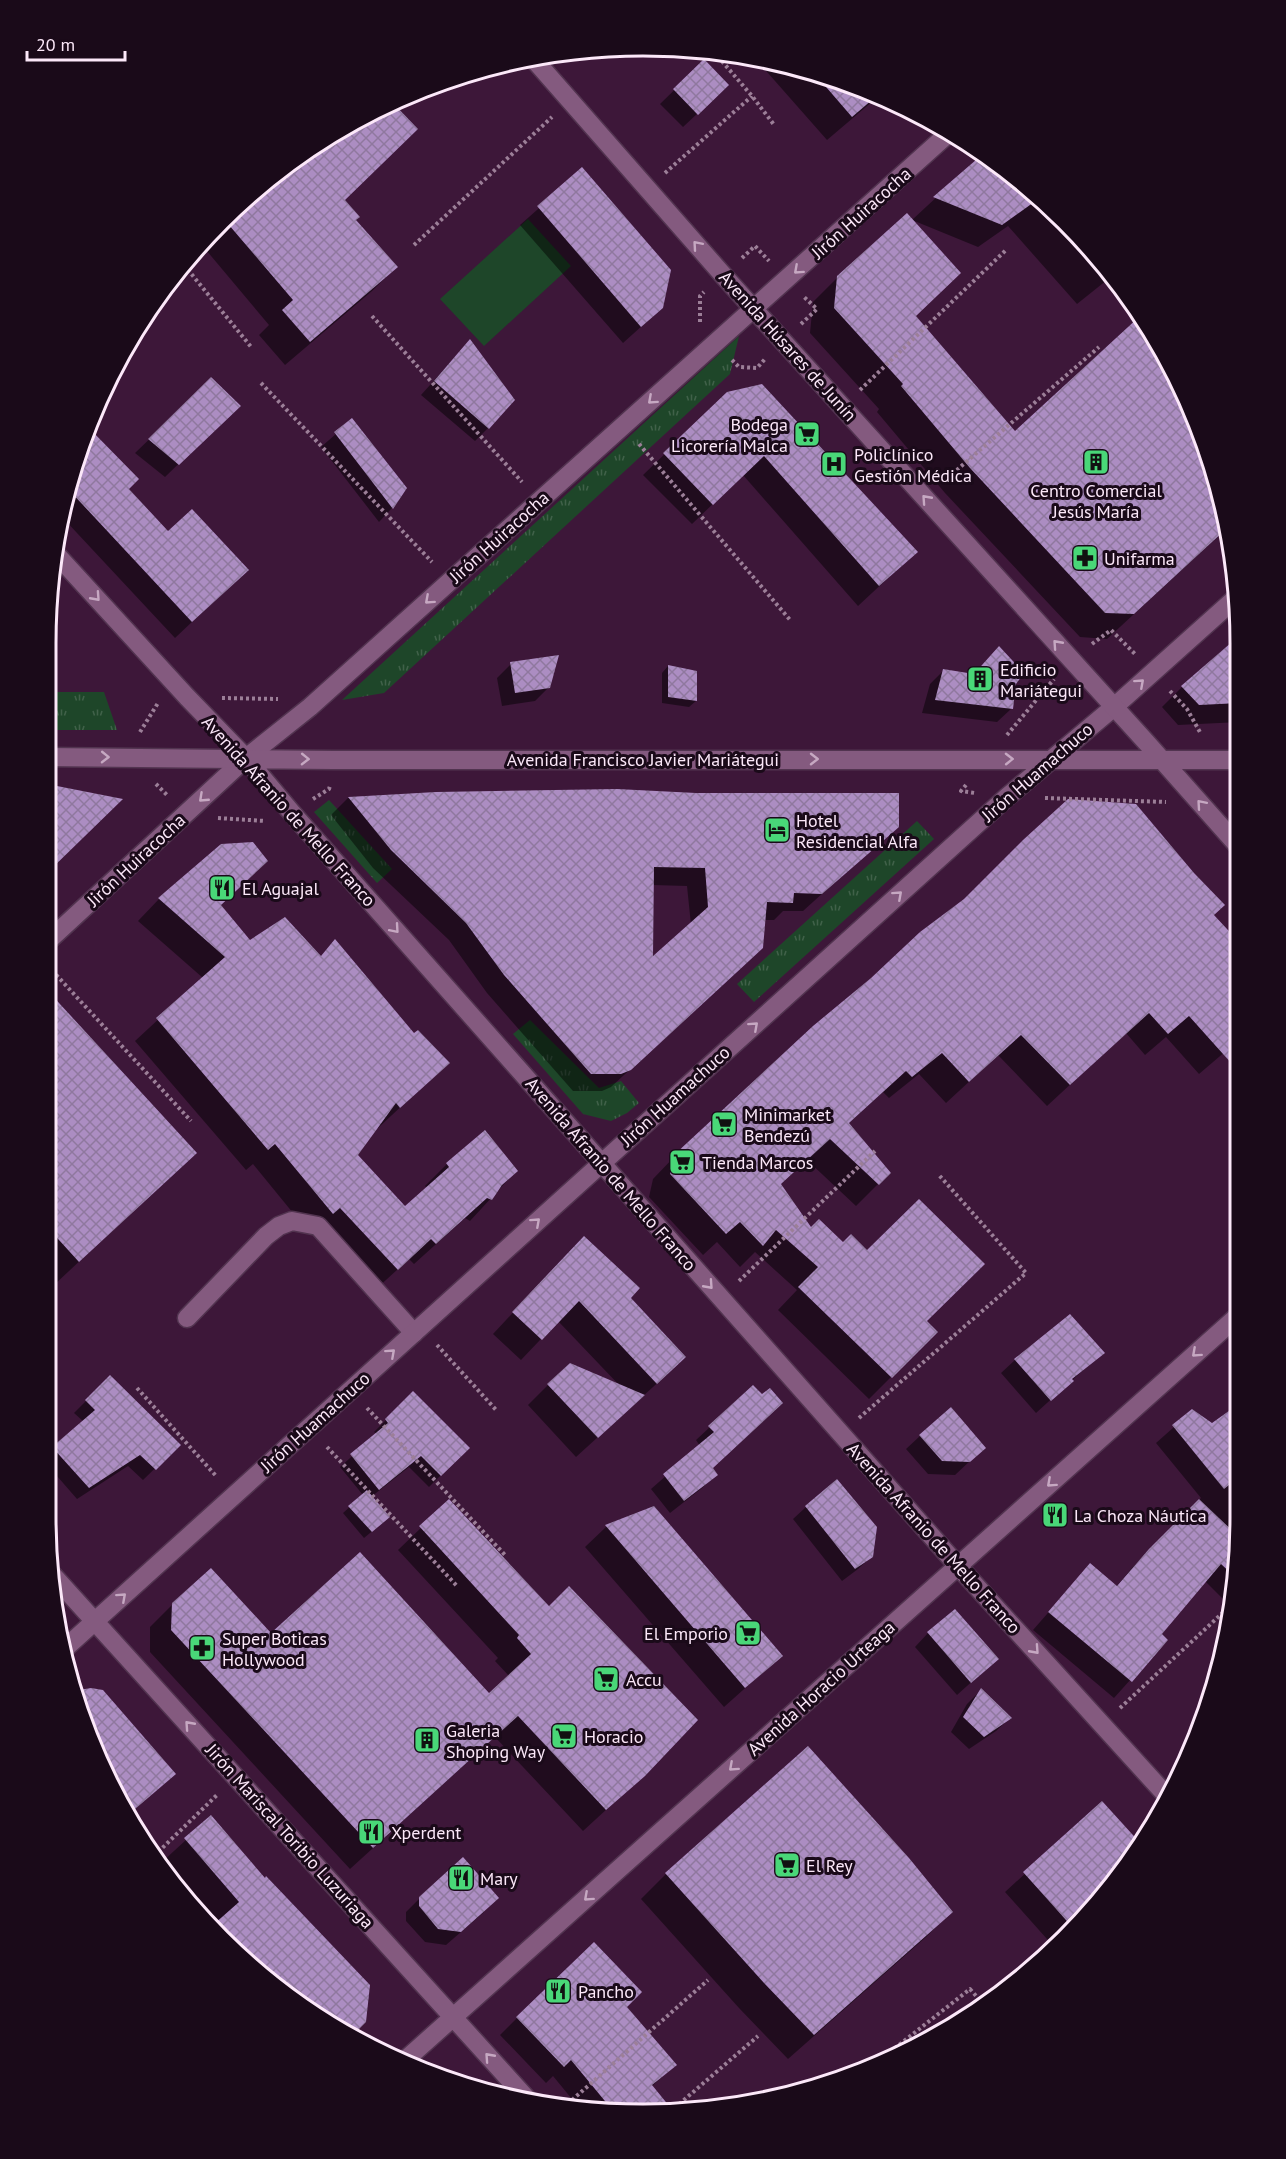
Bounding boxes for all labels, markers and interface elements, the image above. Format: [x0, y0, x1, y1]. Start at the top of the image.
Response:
scale bar [27, 24, 124, 62]
text: 20 m [36, 33, 75, 56]
street label: Jirón Huiracocha [806, 162, 916, 265]
one-way arrow [693, 241, 704, 252]
one-way arrow [794, 263, 805, 274]
street label: Avenida Húsares de Junín [714, 266, 862, 426]
one-way arrow [648, 393, 659, 404]
place label: Bodega Licorería Malca [671, 413, 788, 457]
supermarket icon: Bodega Licorería Malca [792, 419, 822, 449]
place label: Policlínico Gestión Médica [854, 443, 972, 487]
building icon: Centro Comercial Jesús María [1081, 447, 1111, 477]
hospital icon: Policlínico Gestión Médica [819, 449, 849, 479]
place label: Centro Comercial Jesús María [1030, 479, 1163, 523]
street label: Jirón Huiracocha [444, 486, 554, 589]
one-way arrow [922, 495, 933, 506]
pharmacy icon: Unifarma [1070, 543, 1100, 573]
place label: Unifarma [1104, 547, 1175, 570]
one-way arrow [89, 590, 100, 601]
one-way arrow [425, 593, 436, 604]
one-way arrow [1053, 640, 1064, 650]
place label: Edificio Mariátegui [1000, 658, 1082, 702]
building icon: Edificio Mariátegui [965, 664, 995, 694]
one-way arrow [1133, 679, 1144, 690]
street label: Avenida Afranio de Mello Franco [197, 711, 381, 911]
street label: Jirón Huamachuco [976, 717, 1097, 827]
street label: Avenida Francisco Javier Mariátegui [507, 748, 779, 771]
one-way arrow [101, 751, 110, 763]
one-way arrow [300, 753, 309, 765]
one-way arrow [810, 753, 819, 765]
one-way arrow [1005, 753, 1014, 766]
one-way arrow [199, 791, 210, 802]
one-way arrow [1198, 800, 1209, 811]
street label: Jirón Huiracocha [81, 808, 190, 912]
place label: Hotel Residencial Alfa [796, 809, 918, 853]
hotel icon: Hotel Residencial Alfa [762, 815, 792, 845]
restaurant icon: El Aguajal [207, 873, 237, 903]
place label: El Aguajal [242, 877, 319, 900]
one-way arrow [892, 891, 902, 902]
one-way arrow [388, 922, 399, 933]
one-way arrow [747, 1022, 757, 1033]
street label: Jirón Huamachuco [615, 1041, 735, 1152]
street label: Avenida Afranio de Mello Franco [521, 1072, 701, 1276]
place label: Minimarket Bendezú [744, 1103, 831, 1147]
supermarket icon: Minimarket Bendezú [709, 1109, 739, 1139]
supermarket icon: Tienda Marcos [667, 1147, 697, 1177]
place label: Tienda Marcos [702, 1151, 813, 1174]
one-way arrow [529, 1218, 539, 1229]
one-way arrow [702, 1279, 713, 1289]
one-way arrow [1192, 1346, 1203, 1357]
one-way arrow [384, 1349, 395, 1360]
street label: Jirón Huamachuco [255, 1367, 375, 1478]
street label: Avenida Afranio de Mello Franco [842, 1438, 1026, 1638]
one-way arrow [1047, 1476, 1057, 1487]
restaurant icon: La Choza Náutica [1040, 1500, 1070, 1530]
place label: La Choza Náutica [1074, 1504, 1207, 1527]
one-way arrow [116, 1593, 126, 1604]
street label: Avenida Horacio Urteaga [742, 1616, 900, 1760]
supermarket icon: El Emporio [733, 1618, 763, 1648]
place label: El Emporio [644, 1622, 728, 1645]
place label: Super Boticas Hollywood [222, 1627, 327, 1671]
pharmacy icon: Super Boticas Hollywood [187, 1633, 217, 1663]
one-way arrow [1028, 1644, 1039, 1654]
supermarket icon: Accu [591, 1664, 621, 1694]
place label: Accu [626, 1668, 662, 1691]
place label: Galeria Shoping Way [446, 1719, 546, 1763]
supermarket icon: Horacio [549, 1721, 579, 1751]
one-way arrow [185, 1722, 196, 1732]
building icon: Galeria Shoping Way [412, 1725, 442, 1755]
place label: Horacio [584, 1725, 643, 1748]
street label: Jirón Mariscal Toribio Luzuriaga [200, 1738, 379, 1933]
one-way arrow [729, 1760, 740, 1771]
restaurant icon: Xperdent [356, 1817, 386, 1847]
place label: Xperdent [391, 1821, 461, 1844]
supermarket icon: El Rey [772, 1850, 802, 1880]
place label: El Rey [806, 1854, 853, 1877]
restaurant icon: Mary [446, 1863, 476, 1893]
place label: Mary [480, 1867, 518, 1890]
one-way arrow [584, 1890, 595, 1901]
restaurant icon: Pancho [543, 1976, 573, 2006]
place label: Pancho [578, 1980, 634, 2003]
one-way arrow [485, 2053, 496, 2064]

